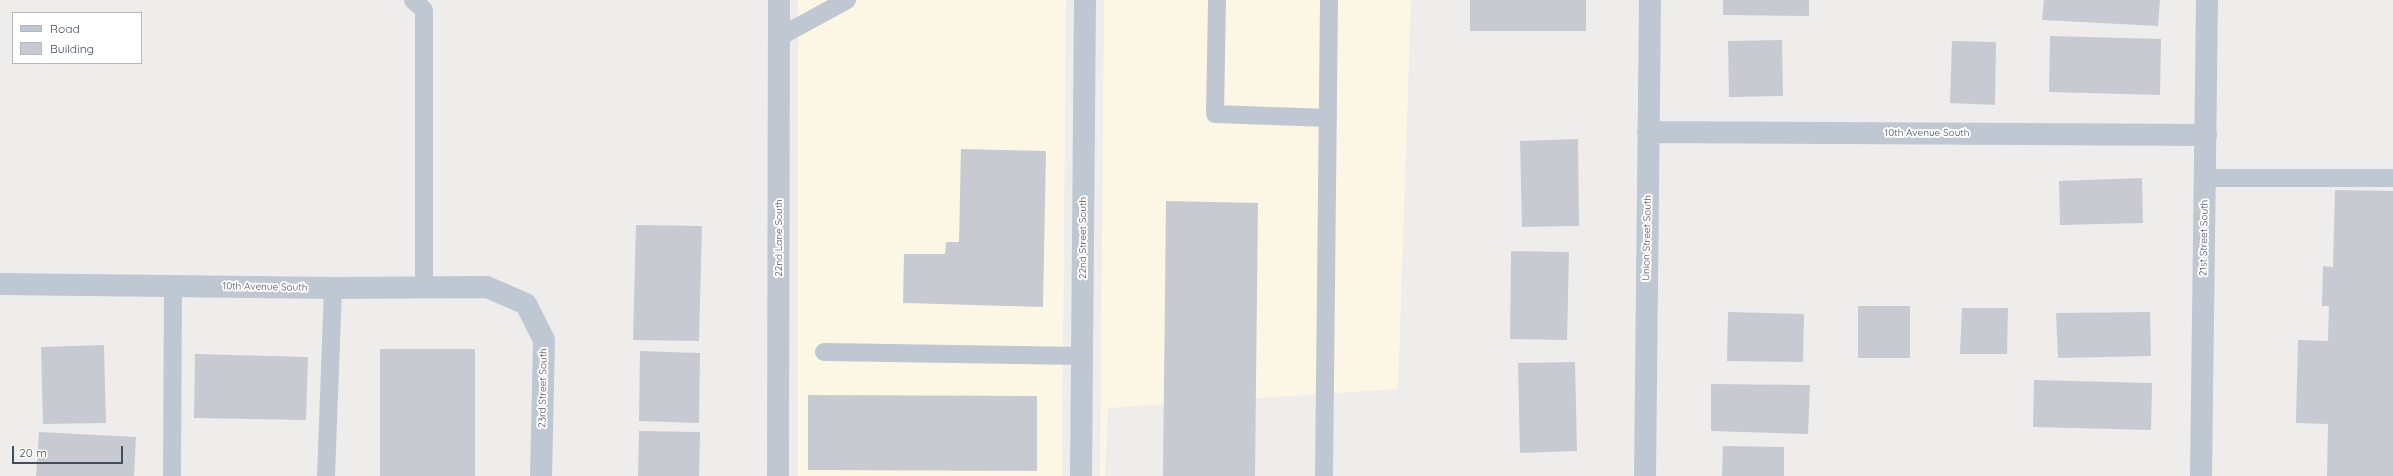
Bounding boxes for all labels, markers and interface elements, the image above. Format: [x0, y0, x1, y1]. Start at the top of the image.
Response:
legend [12, 12, 142, 64]
text: Road [50, 21, 80, 36]
text: Building [50, 41, 94, 56]
street label: 10th Avenue South [1885, 127, 1969, 139]
street label: Union Street South [1640, 195, 1654, 281]
street label: 22nd Street South [1077, 197, 1089, 279]
street label: 22nd Lane South [773, 199, 785, 277]
street label: 21st Street South [2197, 200, 2211, 276]
street label: 10th Avenue South [223, 280, 307, 294]
street label: 23rd Street South [536, 348, 550, 428]
scale bar [14, 438, 125, 464]
text: 20 m [19, 445, 47, 460]

